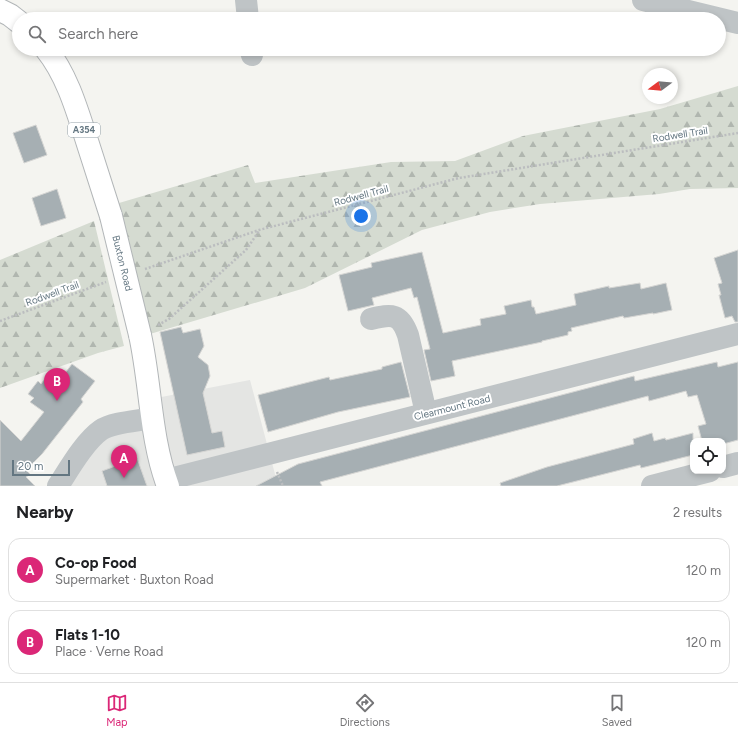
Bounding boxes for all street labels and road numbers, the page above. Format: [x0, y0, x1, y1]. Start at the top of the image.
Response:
road number: A354 [68, 123, 100, 137]
street label: Rodwell Trail [651, 124, 709, 145]
street label: Rodwell Trail [332, 182, 390, 209]
street label: Buxton Road [109, 234, 136, 293]
street label: Rodwell Trail [24, 278, 81, 309]
street label: Clearmount Road [413, 392, 492, 423]

